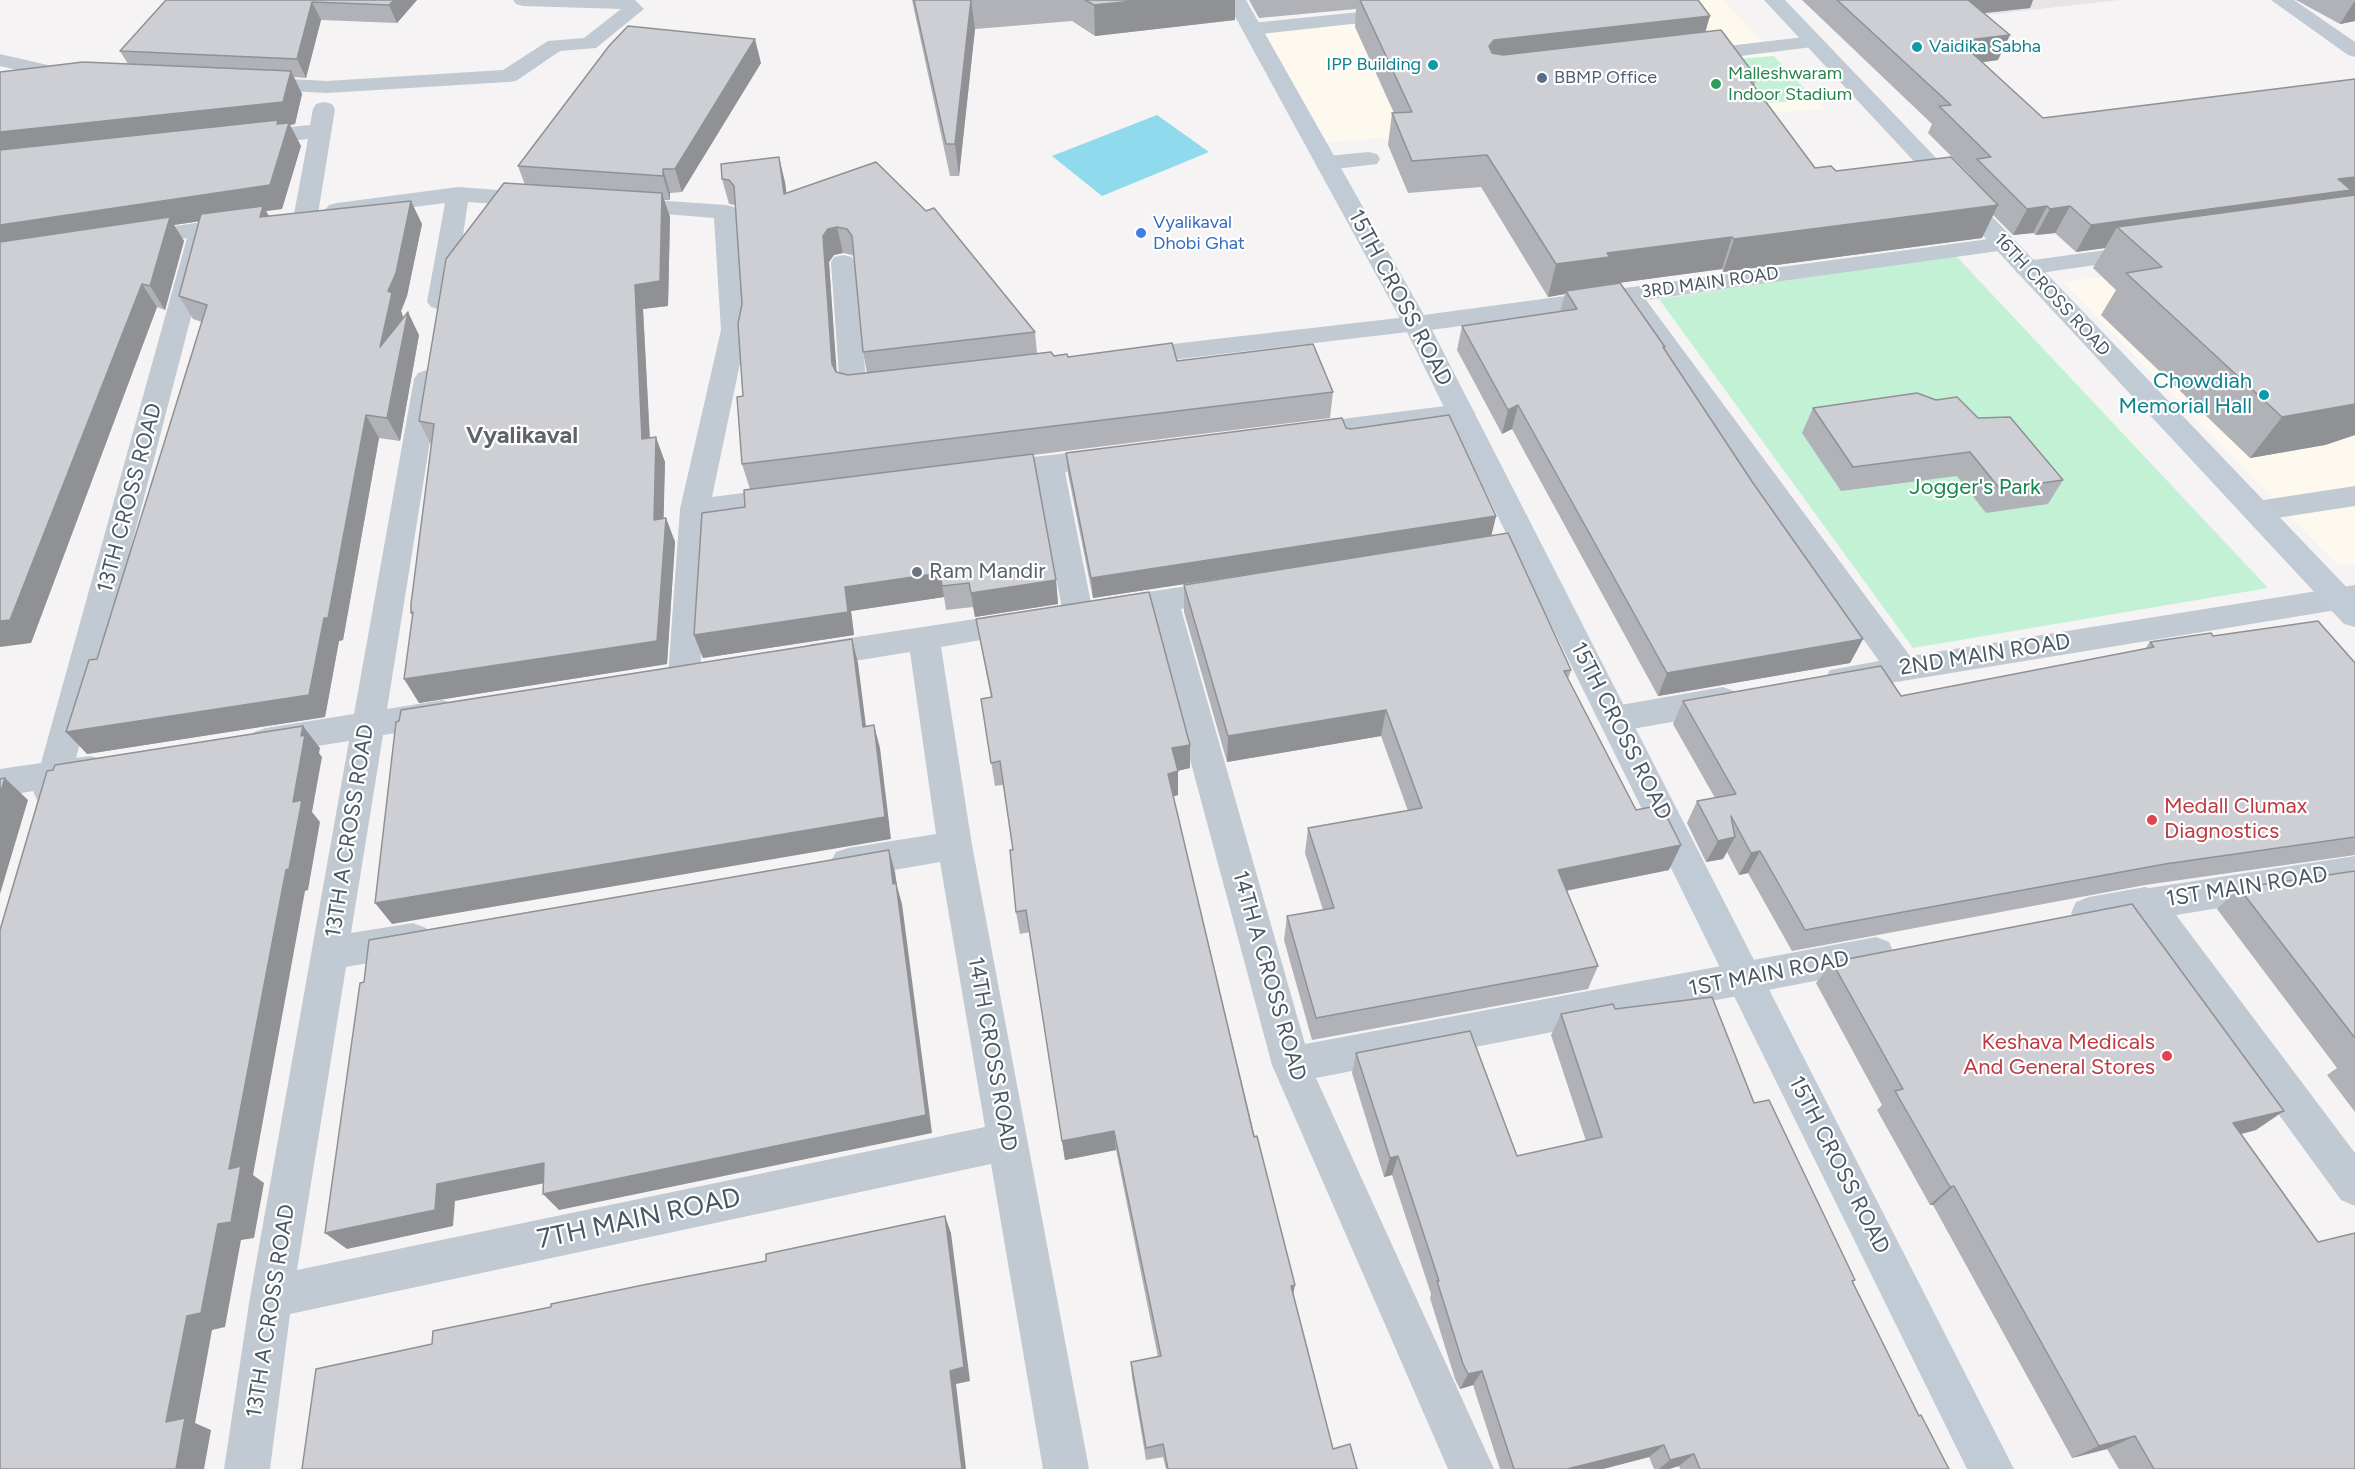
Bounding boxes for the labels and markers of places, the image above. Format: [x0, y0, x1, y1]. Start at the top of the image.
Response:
place label: Vaidika Sabha [1929, 36, 2041, 58]
marker: Vaidika Sabha [1910, 40, 1924, 54]
place label: IPP Building [1326, 54, 1421, 76]
marker: IPP Building [1426, 58, 1440, 72]
place label: Malleshwaram Indoor Stadium [1728, 63, 1852, 106]
place label: BBMP Office [1554, 67, 1657, 89]
marker: BBMP Office [1535, 71, 1549, 85]
marker: Malleshwaram Indoor Stadium [1709, 77, 1723, 91]
place label: Vyalikaval Dhobi Ghat [1153, 212, 1245, 254]
marker: Vyalikaval Dhobi Ghat [1134, 226, 1148, 240]
place label: Chowdiah Memorial Hall [2118, 369, 2252, 420]
marker: Chowdiah Memorial Hall [2257, 388, 2271, 402]
place label: Ram Mandir [929, 559, 1046, 585]
marker: Ram Mandir [910, 565, 924, 579]
place label: Medall Clumax Diagnostics [2164, 794, 2307, 846]
marker: Medall Clumax Diagnostics [2145, 813, 2159, 827]
place label: Keshava Medicals And General Stores [1963, 1030, 2155, 1082]
marker: Keshava Medicals And General Stores [2160, 1049, 2174, 1063]

